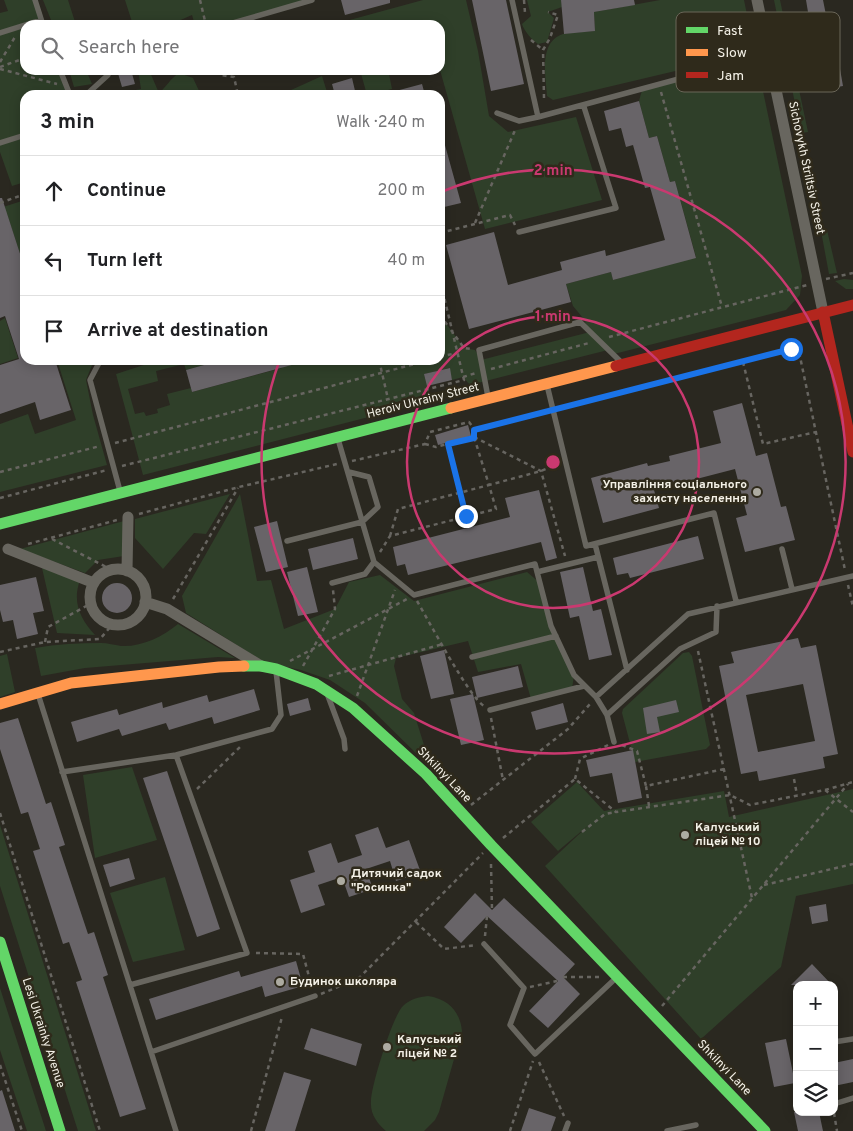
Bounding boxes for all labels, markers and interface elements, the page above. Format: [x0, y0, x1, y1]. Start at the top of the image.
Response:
legend [676, 12, 840, 92]
search box [20, 20, 445, 75]
text: Fast [717, 23, 743, 40]
icon: search [38, 34, 66, 62]
text: Search here [78, 36, 180, 60]
text: Slow [717, 45, 747, 62]
text: Jam [717, 68, 744, 85]
street label: Sichovykh Striltsiv Street [784, 100, 828, 236]
text: 3 min [40, 109, 95, 136]
text: Walk · 240 m [336, 113, 425, 133]
text: 2 min [533, 162, 573, 181]
icon: ahead [40, 177, 68, 205]
text: Continue [87, 179, 166, 203]
text: 200 m [377, 181, 425, 201]
icon: left [40, 247, 68, 275]
text: Turn left [87, 249, 163, 273]
text: 40 m [387, 251, 425, 271]
text: 1 min [535, 308, 571, 327]
icon: arrive [40, 317, 68, 345]
text: Arrive at destination [87, 319, 268, 343]
route start [780, 338, 803, 361]
street label: Heroiv Ukrainy Street [365, 379, 481, 423]
centre of rings [544, 453, 562, 471]
place label: Управління соціального захисту населення [603, 477, 747, 507]
marker: Управління соціального захисту населення [751, 486, 763, 498]
route end [455, 505, 478, 528]
street label: Shkilnyi Lane [413, 744, 475, 806]
place label: Калуський ліцей № 10 [695, 820, 761, 850]
marker: Калуський ліцей № 10 [679, 829, 691, 841]
place label: Дитячий садок "Росинка" [351, 866, 442, 896]
marker: Дитячий садок "Росинка" [335, 875, 347, 887]
place label: Будинок школяра [290, 974, 397, 990]
street label: Lesi Ukrainky Avenue [18, 976, 68, 1090]
marker: Будинок школяра [274, 976, 286, 988]
map controls [793, 981, 838, 1116]
button: + [793, 981, 838, 1026]
button: − [793, 1026, 838, 1071]
place label: Калуський ліцей № 2 [397, 1032, 462, 1062]
street label: Shkilnyi Lane [693, 1037, 755, 1099]
marker: Калуський ліцей № 2 [381, 1041, 393, 1053]
button: layers [793, 1071, 838, 1116]

